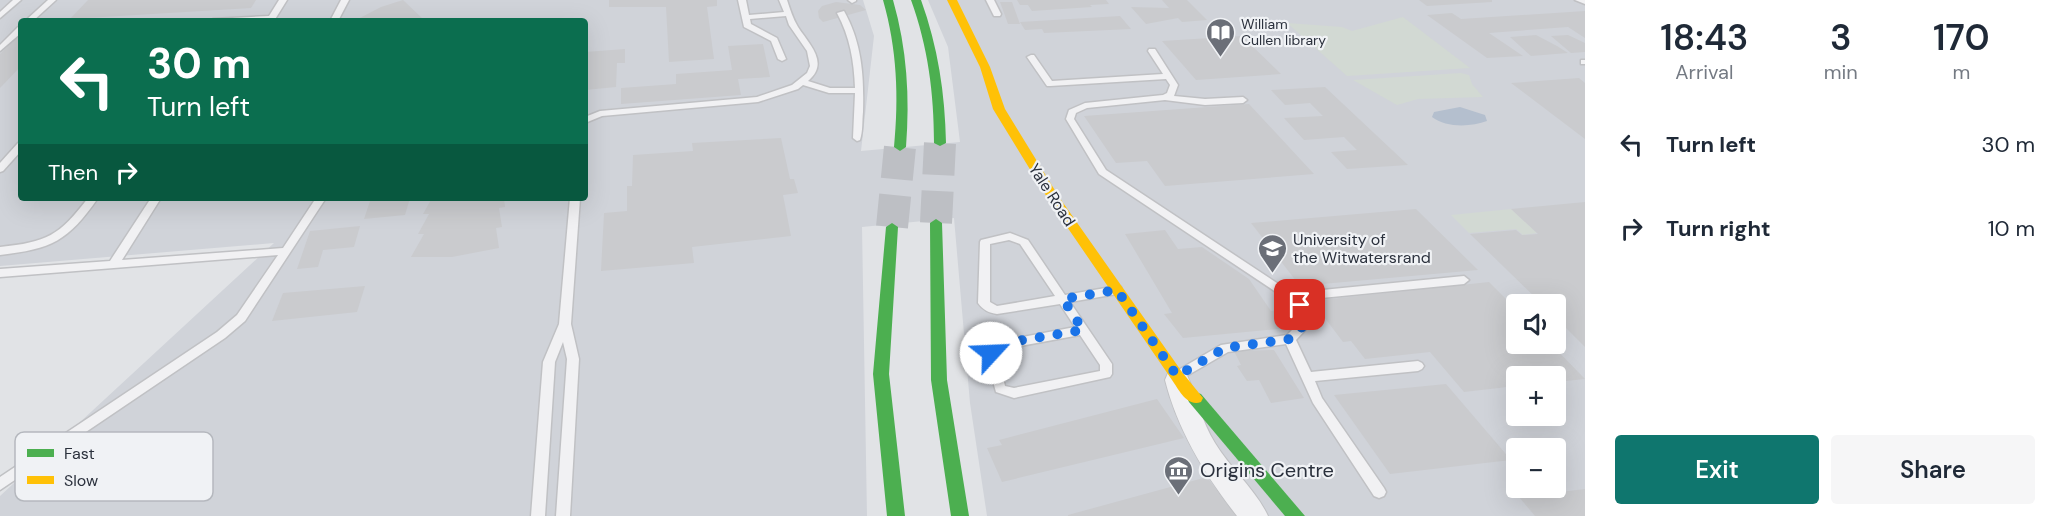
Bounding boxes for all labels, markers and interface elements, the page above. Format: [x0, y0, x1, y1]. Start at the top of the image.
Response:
text: 18:43 [1660, 14, 1748, 61]
text: 3 [1830, 14, 1852, 61]
text: 170 [1933, 14, 1990, 61]
place label: William Cullen library [1241, 15, 1326, 49]
library icon: William Cullen library [1204, 16, 1236, 58]
text: 30 m [147, 36, 251, 91]
icon: left [48, 42, 126, 120]
text: Arrival [1675, 59, 1733, 85]
text: min [1824, 59, 1858, 85]
text: m [1952, 59, 1970, 85]
text: Turn left [147, 89, 250, 124]
icon: left [1615, 128, 1648, 161]
text: Turn left [1666, 130, 1756, 159]
text: 30 m [1981, 130, 2035, 159]
icon: right [110, 156, 143, 189]
text: Then [48, 158, 98, 187]
street label: Yale Road [1024, 160, 1080, 230]
icon: right [1615, 212, 1648, 245]
text: Turn right [1666, 214, 1771, 243]
text: 10 m [1988, 214, 2035, 243]
place label: University of the Witwatersrand [1293, 229, 1431, 268]
school or university icon: University of the Witwatersrand [1256, 232, 1288, 274]
pin [1274, 279, 1325, 330]
icon: arrive [1283, 288, 1316, 321]
map controls [1506, 294, 1566, 498]
button: sound [1506, 294, 1566, 354]
position arrow [959, 321, 1023, 385]
button: + [1506, 366, 1566, 426]
legend [15, 432, 213, 501]
button: Exit [1615, 435, 1819, 504]
button: Share [1831, 435, 2035, 504]
button: − [1506, 438, 1566, 498]
text: Fast [64, 443, 95, 464]
museum icon: Origins Centre [1163, 454, 1195, 496]
place label: Origins Centre [1200, 457, 1334, 483]
text: Slow [64, 470, 98, 491]

